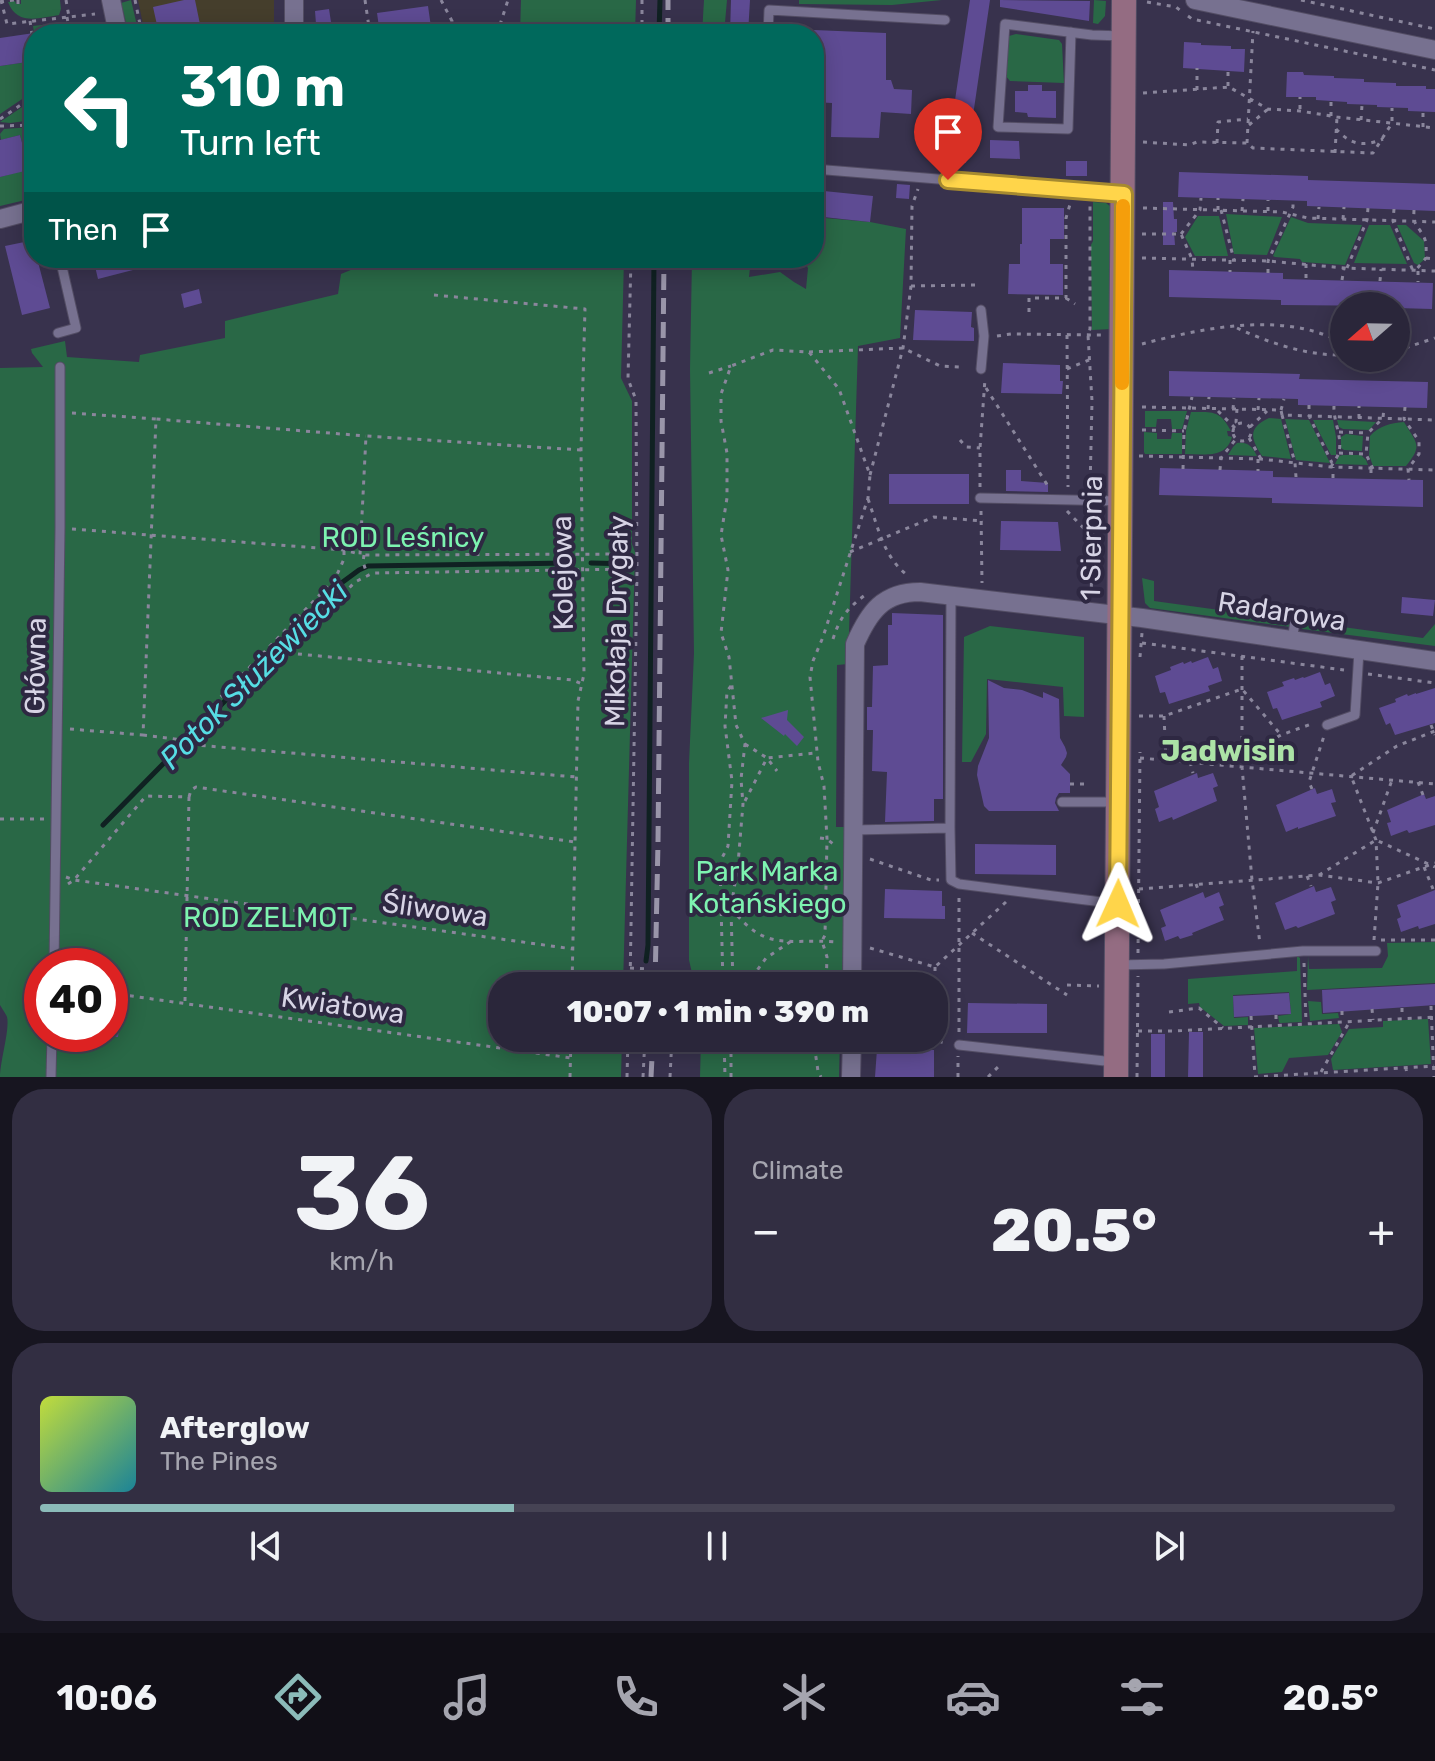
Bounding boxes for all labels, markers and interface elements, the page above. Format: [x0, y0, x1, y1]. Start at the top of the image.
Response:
text: 310 m [180, 54, 345, 120]
icon: left [48, 56, 152, 160]
pin [914, 98, 982, 180]
icon: arrive [926, 110, 970, 154]
text: Turn left [180, 121, 321, 164]
icon: arrive [134, 208, 178, 252]
text: Then [48, 212, 118, 248]
north arrow [1330, 292, 1410, 372]
map controls [1330, 292, 1410, 372]
street label: 1 Sierpnia [1074, 475, 1109, 601]
street label: Kolejowa [545, 515, 580, 631]
street label: Mikołaja Drygały [598, 515, 635, 727]
park label: ROD Leśnicy [321, 521, 485, 554]
water label: Potok Służewiecki [152, 573, 356, 777]
street label: Radarowa [1215, 585, 1348, 638]
street label: Główna [18, 617, 53, 715]
district label: Jadwisin [1161, 733, 1295, 769]
park label: Park Marka Kotańskiego [687, 855, 847, 920]
position arrow [1076, 862, 1160, 946]
street label: Śliwowa [380, 886, 490, 933]
park label: ROD ZELMOT [183, 901, 353, 934]
speed limit sign: 40 [24, 948, 128, 1052]
street label: Kwiatowa [279, 981, 407, 1030]
text: 10:07 · 1 min · 390 m [567, 994, 869, 1030]
text: 36 [294, 1132, 430, 1255]
text: Climate [752, 1155, 844, 1186]
text: 20.5° [991, 1195, 1157, 1266]
text: − [752, 1205, 780, 1257]
text: + [1368, 1205, 1395, 1257]
text: km/h [329, 1246, 394, 1277]
text: Afterglow [160, 1410, 310, 1446]
text: The Pines [160, 1446, 278, 1477]
icon: previous [244, 1524, 288, 1568]
icon: pause [695, 1524, 739, 1568]
icon: next [1147, 1524, 1191, 1568]
icon: directions [270, 1669, 326, 1725]
icon: music [439, 1669, 495, 1725]
icon: phone [608, 1669, 664, 1725]
icon: climate [776, 1669, 832, 1725]
icon: car [945, 1669, 1001, 1725]
icon: filters [1114, 1669, 1170, 1725]
text: 10:06 [56, 1676, 157, 1719]
text: 20.5° [1283, 1676, 1379, 1719]

